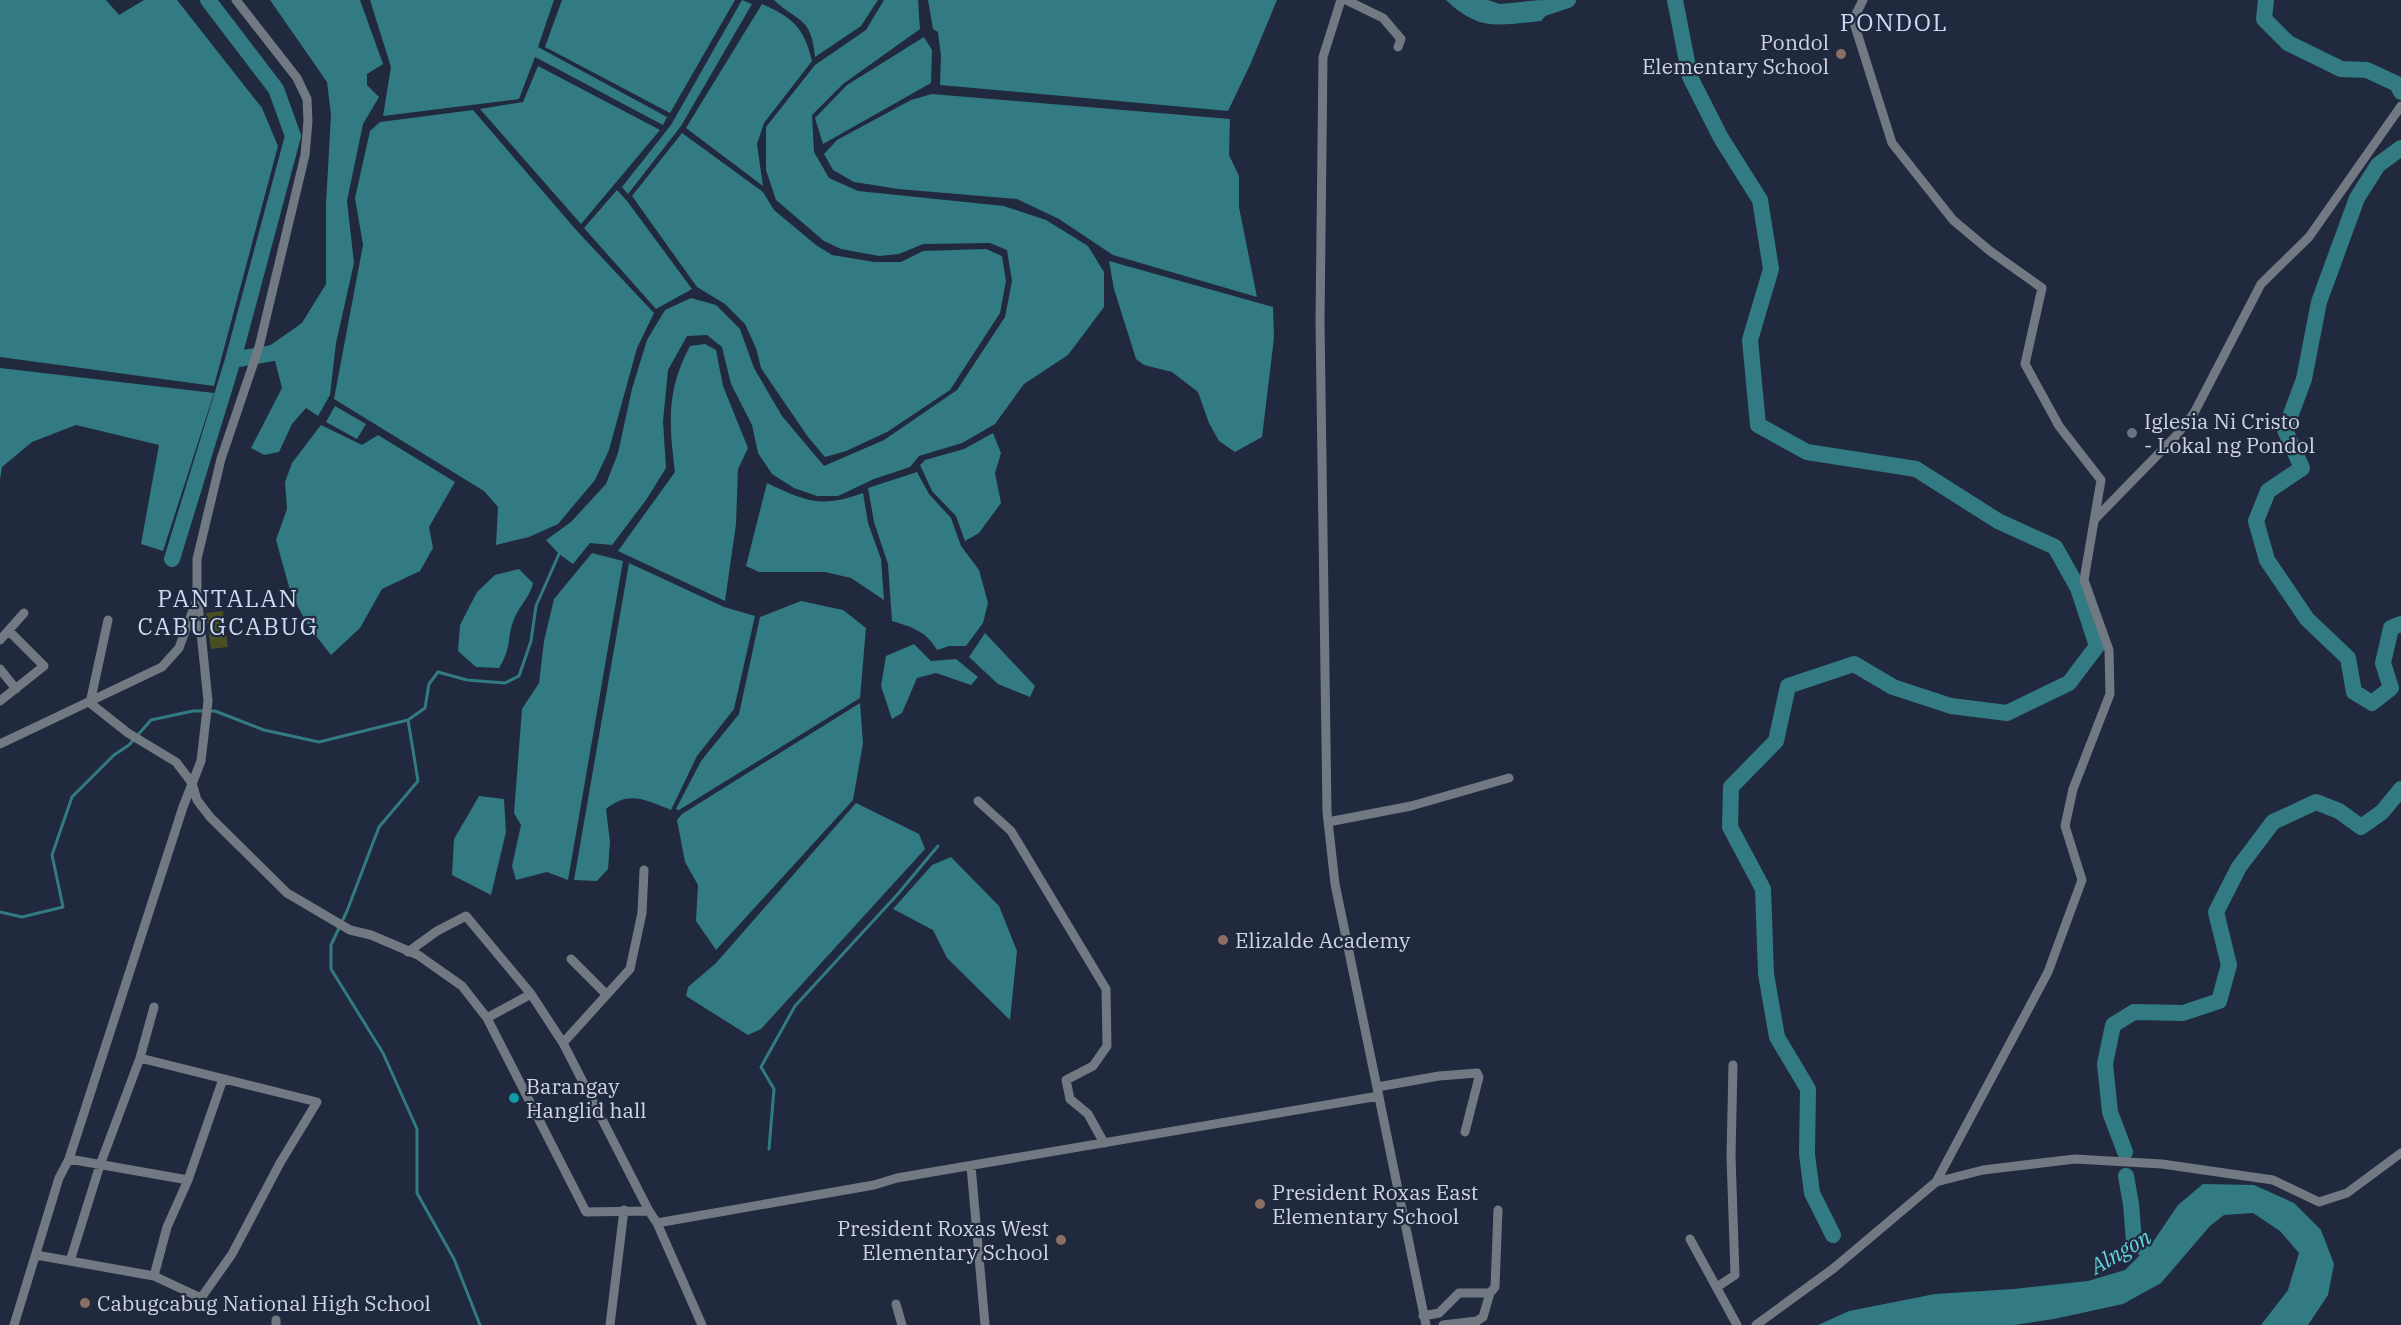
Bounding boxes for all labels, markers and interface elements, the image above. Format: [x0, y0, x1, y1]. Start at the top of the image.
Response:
district label: PONDOL [1840, 6, 1948, 38]
place label: Pondol Elementary School [1642, 28, 1829, 80]
marker: Pondol Elementary School [1834, 47, 1848, 61]
place label: Iglesia Ni Cristo - Lokal ng Pondol [2144, 407, 2315, 459]
marker: Iglesia Ni Cristo - Lokal ng Pondol [2125, 426, 2139, 440]
district label: PANTALAN CABUGCABUG [138, 582, 318, 642]
place label: Elizalde Academy [1235, 926, 1411, 954]
marker: Elizalde Academy [1216, 933, 1230, 947]
place label: Barangay Hanglid hall [526, 1072, 647, 1124]
marker: Barangay Hanglid hall [507, 1091, 521, 1105]
place label: President Roxas East Elementary School [1272, 1178, 1478, 1230]
marker: President Roxas East Elementary School [1253, 1197, 1267, 1211]
place label: President Roxas West Elementary School [837, 1214, 1049, 1266]
water label: Alngon [2082, 1222, 2156, 1281]
marker: President Roxas West Elementary School [1054, 1233, 1068, 1247]
place label: Cabugcabug National High School [97, 1289, 431, 1317]
marker: Cabugcabug National High School [78, 1296, 92, 1310]

